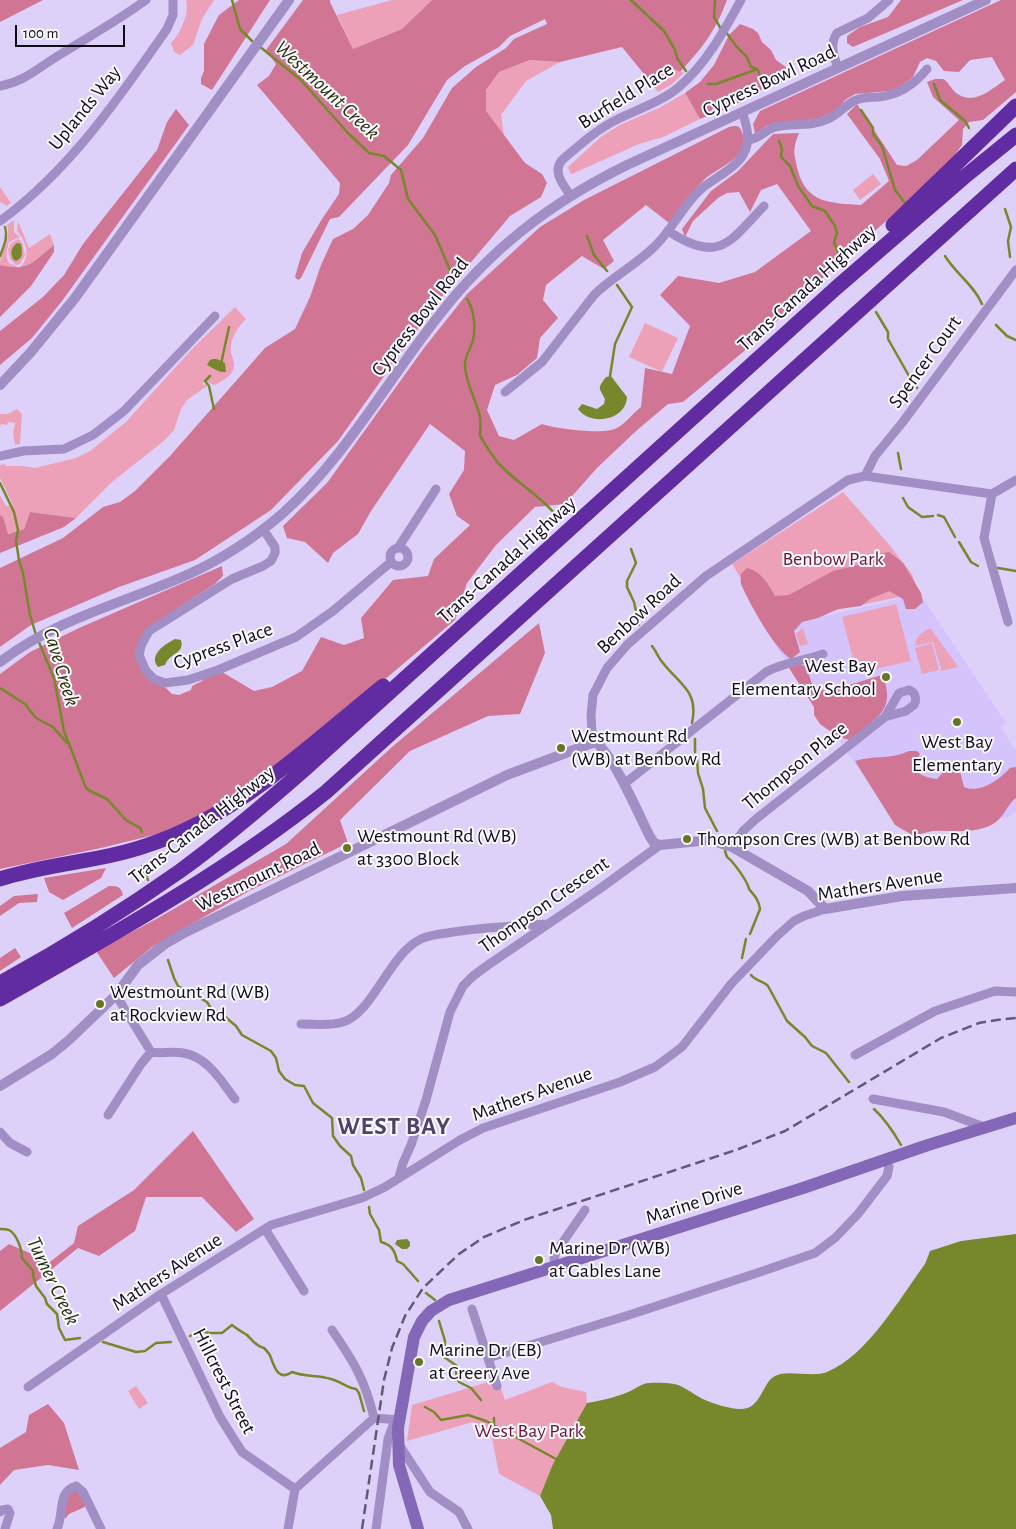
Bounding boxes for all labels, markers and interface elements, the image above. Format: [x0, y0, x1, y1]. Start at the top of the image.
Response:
scale bar [18, 15, 128, 47]
text: 100 m [23, 26, 58, 41]
water label: Westmount Creek [269, 35, 385, 145]
street label: Cypress Bowl Road [699, 40, 839, 122]
street label: Burfield Place [574, 57, 678, 135]
street label: Uplands Way [44, 61, 126, 155]
street label: Trans-Canada Highway [733, 219, 881, 357]
street label: Cypress Bowl Road [366, 253, 474, 381]
street label: Spencer Court [883, 311, 967, 413]
street label: Trans-Canada Highway [433, 491, 581, 629]
park label: Benbow Park [782, 547, 884, 571]
street label: Benbow Road [592, 569, 686, 659]
street label: Cypress Place [170, 617, 276, 675]
water label: Cave Creek [37, 625, 85, 709]
place label: West Bay Elementary School [731, 654, 876, 701]
marker: West Bay Elementary School [880, 671, 892, 683]
street label: Thompson Place [738, 716, 852, 816]
marker: West Bay Elementary [951, 716, 963, 728]
place label: Westmount Rd (WB) at Benbow Rd [571, 724, 721, 771]
place label: West Bay Elementary [912, 730, 1002, 777]
marker: Westmount Rd (WB) at Benbow Rd [555, 742, 567, 754]
street label: Trans-Canada Highway [124, 761, 280, 889]
place label: Westmount Rd (WB) at 3300 Block [357, 824, 517, 871]
place label: Thompson Cres (WB) at Benbow Rd [697, 827, 970, 851]
marker: Thompson Cres (WB) at Benbow Rd [681, 833, 693, 845]
street label: Westmount Road [192, 836, 324, 918]
marker: Westmount Rd (WB) at 3300 Block [341, 842, 353, 854]
street label: Thompson Crescent [474, 851, 614, 959]
street label: Mathers Avenue [816, 863, 944, 907]
place label: Westmount Rd (WB) at Rockview Rd [110, 980, 270, 1027]
marker: Westmount Rd (WB) at Rockview Rd [94, 998, 106, 1010]
street label: Mathers Avenue [469, 1061, 595, 1127]
district label: WEST BAY [336, 1111, 452, 1141]
street label: Marine Drive [643, 1176, 745, 1230]
street label: Mathers Avenue [108, 1228, 226, 1316]
water label: Turner Creek [21, 1233, 85, 1329]
place label: Marine Dr (WB) at Gables Lane [549, 1236, 671, 1283]
marker: Marine Dr (WB) at Gables Lane [533, 1254, 545, 1266]
street label: Hillcrest Street [187, 1324, 261, 1438]
place label: Marine Dr (EB) at Creery Ave [429, 1338, 543, 1385]
marker: Marine Dr (EB) at Creery Ave [413, 1356, 425, 1368]
park label: West Bay Park [474, 1419, 584, 1443]

